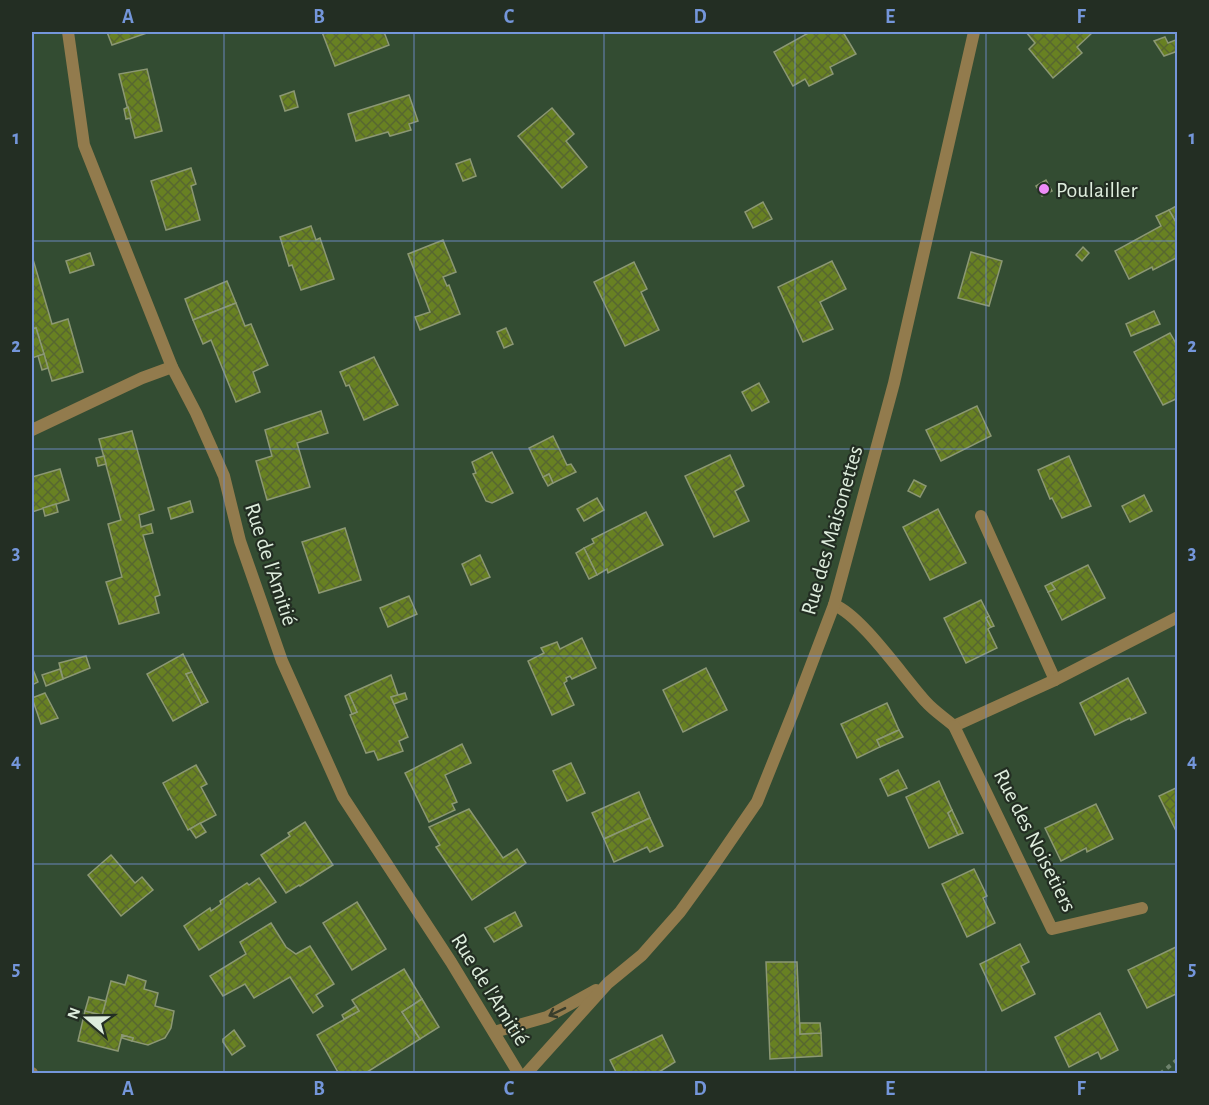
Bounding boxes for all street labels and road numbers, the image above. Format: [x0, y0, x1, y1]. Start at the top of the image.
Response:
street label: Rue des Maisonettes [797, 443, 867, 617]
street label: Rue de l'Amitié [241, 500, 301, 628]
street label: Rue des Noisetiers [990, 766, 1080, 915]
street label: Rue de l'Amitié [447, 930, 533, 1049]

